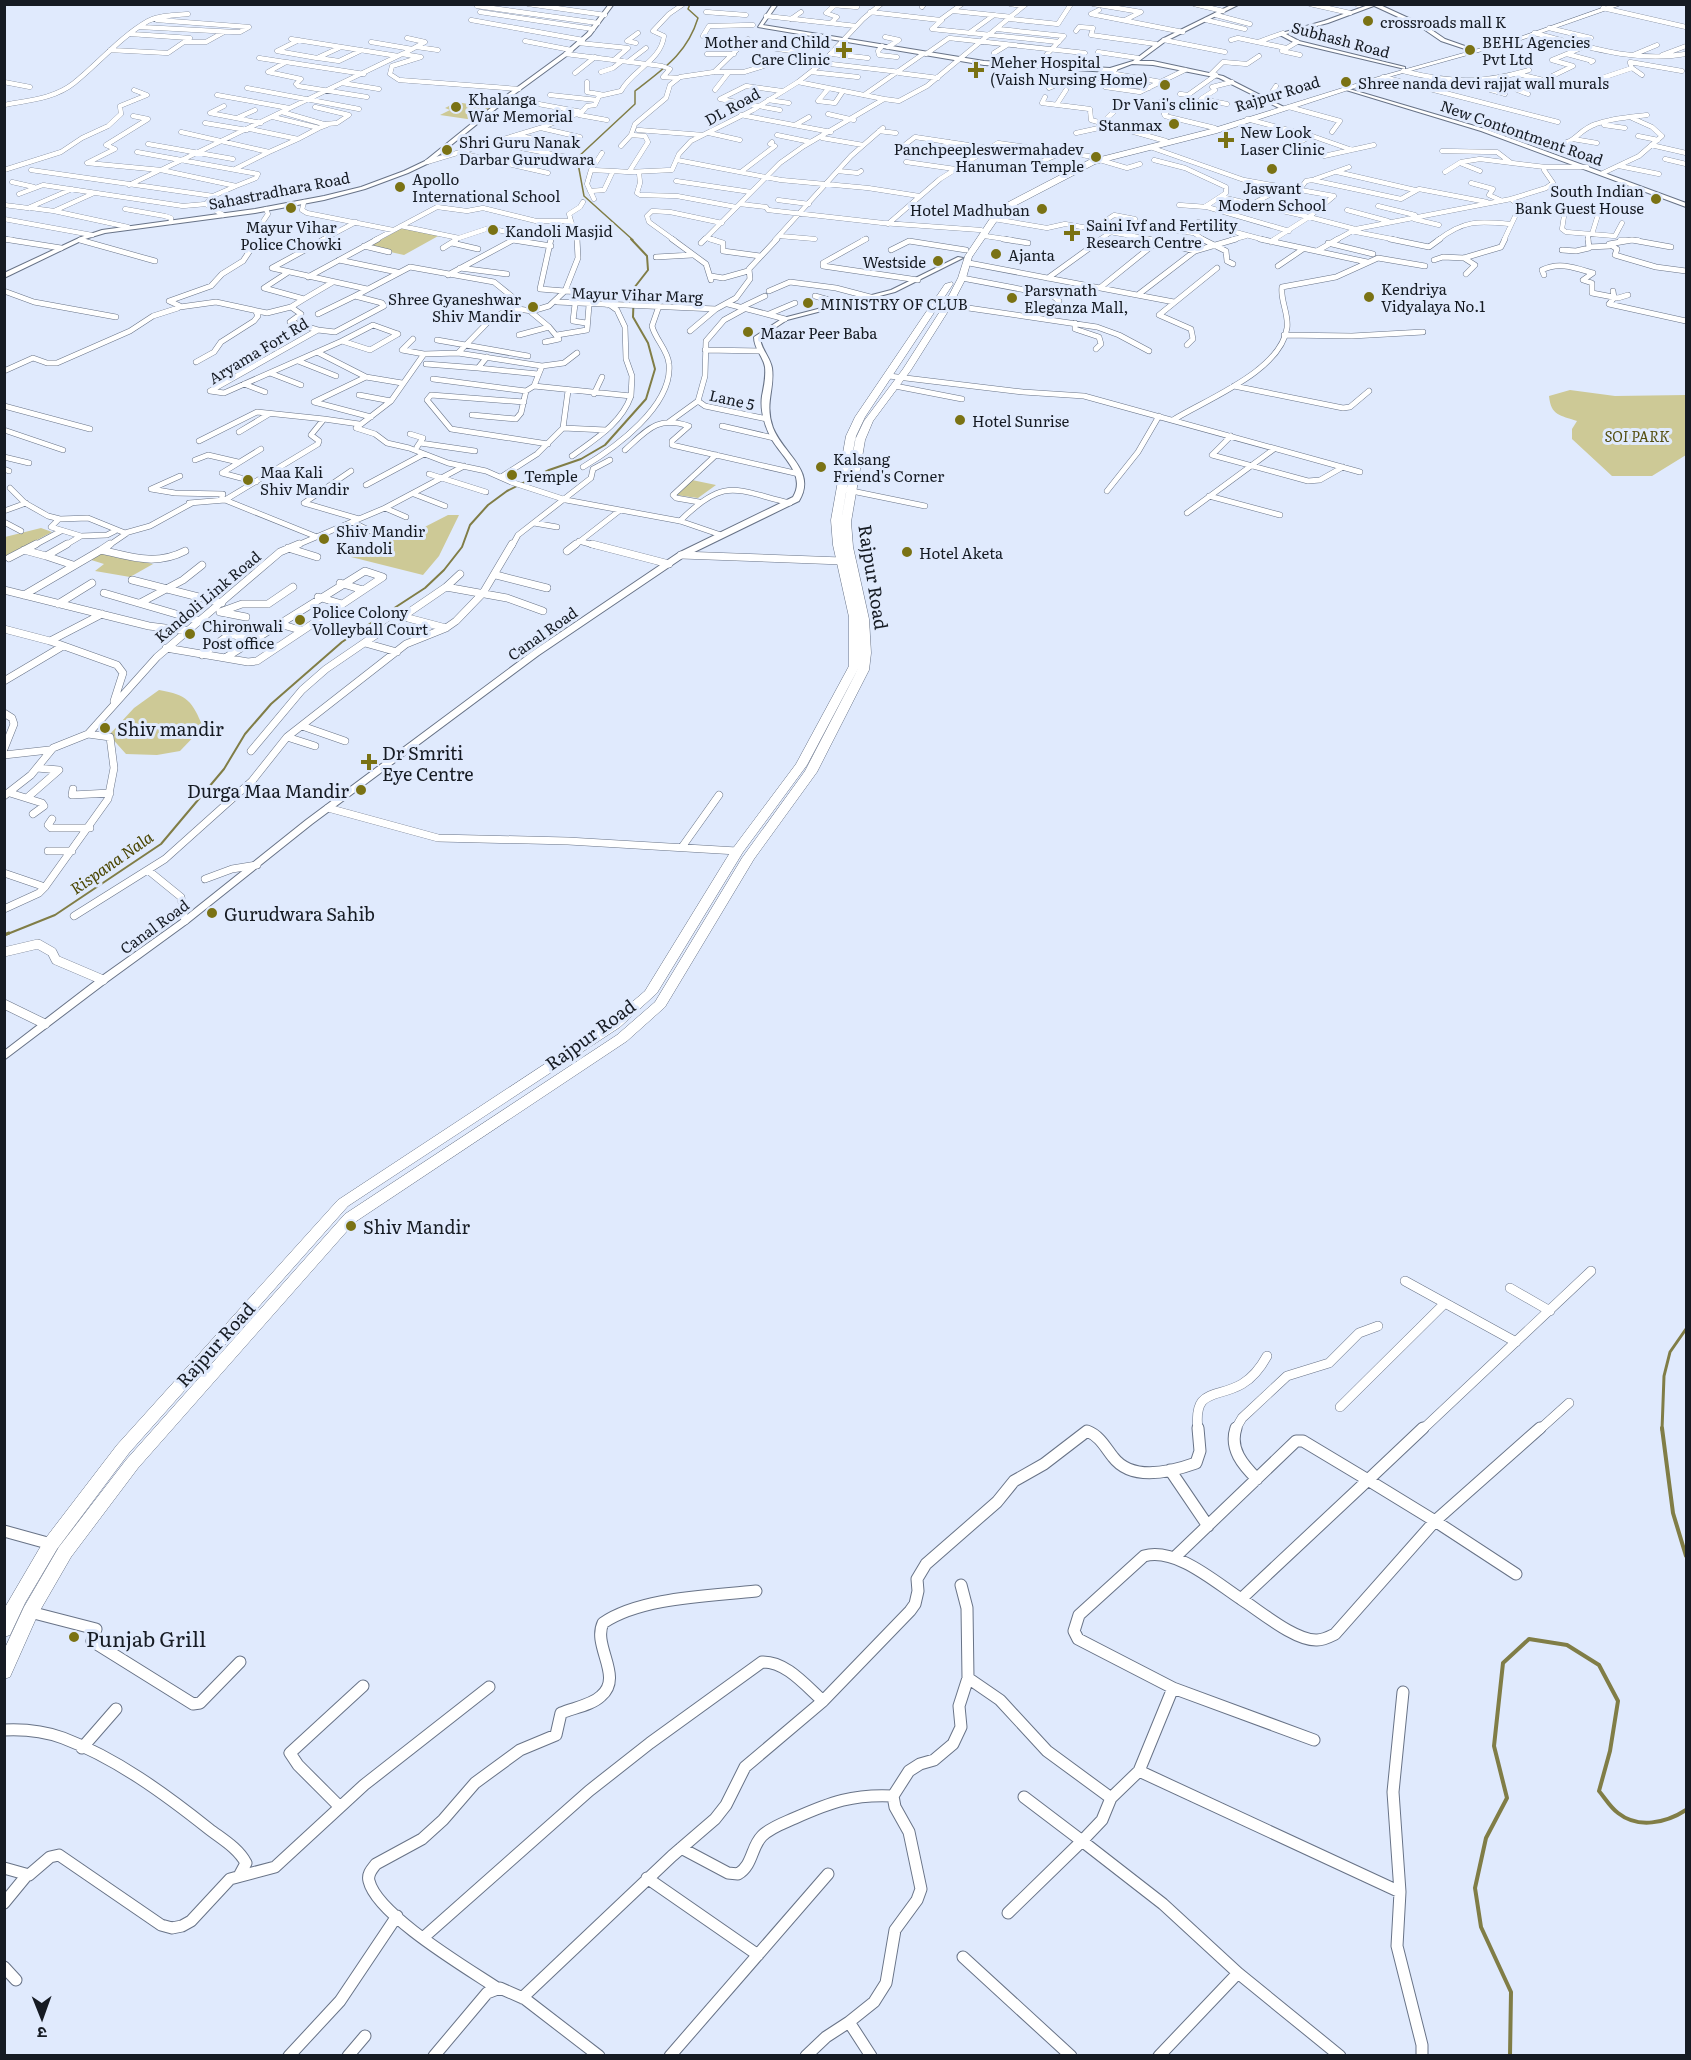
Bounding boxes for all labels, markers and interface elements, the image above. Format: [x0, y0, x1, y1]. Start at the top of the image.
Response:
place label: crossroads mall K [1380, 10, 1507, 33]
marker: crossroads mall K [1361, 14, 1375, 28]
street label: Subhash Road [1289, 15, 1393, 63]
place label: Mother and Child Care Clinic [704, 30, 831, 70]
place label: BEHL Agencies Pvt Ltd [1482, 30, 1590, 70]
marker: Mother and Child Care Clinic [835, 41, 853, 59]
marker: BEHL Agencies Pvt Ltd [1463, 43, 1477, 57]
place label: Meher Hospital (Vaish Nursing Home) [990, 50, 1148, 90]
marker: Meher Hospital (Vaish Nursing Home) [967, 61, 985, 79]
street label: Rajpur Road [1231, 69, 1323, 117]
place label: Shree nanda devi rajjat wall murals [1358, 71, 1609, 94]
marker: Shree nanda devi rajjat wall murals [1339, 75, 1353, 89]
marker: Dr Vani's clinic [1158, 78, 1172, 92]
street label: DL Road [700, 81, 764, 131]
place label: Khalanga War Memorial [468, 87, 573, 127]
place label: Dr Vani's clinic [1112, 92, 1219, 115]
street label: New Contontment Road [1438, 93, 1606, 171]
marker: Khalanga War Memorial [449, 100, 463, 114]
place label: Stanmax [1098, 113, 1162, 136]
marker: Stanmax [1167, 117, 1181, 131]
place label: New Look Laser Clinic [1240, 120, 1325, 160]
place label: Shri Guru Nanak Darbar Gurudwara [459, 130, 595, 170]
marker: New Look Laser Clinic [1217, 131, 1235, 149]
place label: Panchpeepleswermahadev Hanuman Temple [894, 137, 1084, 177]
marker: Shri Guru Nanak Darbar Gurudwara [440, 143, 454, 157]
marker: Panchpeepleswermahadev Hanuman Temple [1089, 150, 1103, 164]
marker: Jaswant Modern School [1265, 162, 1279, 176]
street label: Sahastradhara Road [206, 165, 352, 215]
place label: Apollo International School [412, 167, 560, 207]
place label: Jaswant Modern School [1218, 176, 1326, 216]
place label: South Indian Bank Guest House [1515, 179, 1644, 219]
marker: Apollo International School [393, 180, 407, 194]
marker: South Indian Bank Guest House [1649, 192, 1663, 206]
place label: Hotel Madhuban [910, 198, 1030, 221]
marker: Mayur Vihar Police Chowki [284, 201, 298, 215]
marker: Hotel Madhuban [1035, 202, 1049, 216]
place label: Saini Ivf and Fertility Research Centre [1086, 213, 1238, 253]
place label: Mayur Vihar Police Chowki [240, 215, 342, 255]
place label: Kandoli Masjid [505, 219, 613, 242]
marker: Kandoli Masjid [486, 223, 500, 237]
marker: Saini Ivf and Fertility Research Centre [1063, 224, 1081, 242]
place label: Ajanta [1008, 243, 1056, 266]
marker: Ajanta [989, 247, 1003, 261]
place label: Westside [862, 250, 926, 273]
marker: Westside [931, 254, 945, 268]
place label: Kendriya Vidyalaya No.1 [1381, 277, 1485, 317]
place label: Parsvnath Eleganza Mall, [1024, 278, 1128, 318]
street label: Mayur Vihar Marg [571, 280, 704, 308]
place label: Shree Gyaneshwar Shiv Mandir [388, 287, 521, 327]
marker: Kendriya Vidyalaya No.1 [1362, 290, 1376, 304]
marker: Parsvnath Eleganza Mall, [1005, 291, 1019, 305]
place label: MINISTRY OF CLUB [820, 292, 968, 315]
marker: MINISTRY OF CLUB [801, 296, 815, 310]
marker: Shree Gyaneshwar Shiv Mandir [526, 300, 540, 314]
street label: Aryama Fort Rd [204, 311, 312, 389]
place label: Mazar Peer Baba [760, 321, 878, 344]
marker: Mazar Peer Baba [741, 325, 755, 339]
street label: Lane 5 [707, 383, 757, 415]
place label: Hotel Sunrise [972, 409, 1070, 432]
marker: Hotel Sunrise [953, 413, 967, 427]
park label: SOI PARK [1605, 424, 1670, 447]
place label: Kalsang Friend's Corner [833, 447, 944, 487]
place label: Maa Kali Shiv Mandir [260, 460, 349, 500]
marker: Kalsang Friend's Corner [814, 460, 828, 474]
place label: Temple [524, 464, 578, 487]
marker: Temple [505, 468, 519, 482]
marker: Maa Kali Shiv Mandir [241, 473, 255, 487]
place label: Shiv Mandir Kandoli [336, 519, 425, 559]
street label: Rajpur Road [852, 523, 896, 631]
marker: Shiv Mandir Kandoli [317, 532, 331, 546]
place label: Hotel Aketa [919, 541, 1004, 564]
street label: Kandoli Link Road [149, 545, 265, 647]
marker: Hotel Aketa [900, 545, 914, 559]
place label: Police Colony Volleyball Court [312, 600, 428, 640]
street label: Canal Road [502, 600, 582, 666]
marker: Police Colony Volleyball Court [293, 613, 307, 627]
place label: Chironwali Post office [202, 614, 283, 654]
marker: Chironwali Post office [183, 627, 197, 641]
place label: Shiv mandir [117, 715, 224, 742]
marker: Shiv mandir [98, 721, 112, 735]
place label: Dr Smriti Eye Centre [382, 739, 474, 787]
marker: Dr Smriti Eye Centre [360, 753, 378, 771]
place label: Durga Maa Mandir [187, 777, 349, 804]
marker: Durga Maa Mandir [354, 783, 368, 797]
water label: Rispana Nala [65, 824, 158, 899]
street label: Canal Road [115, 893, 193, 959]
place label: Gurudwara Sahib [224, 900, 375, 927]
marker: Gurudwara Sahib [205, 906, 219, 920]
street label: Rajpur Road [539, 992, 641, 1076]
place label: Shiv Mandir [363, 1213, 470, 1240]
marker: Shiv Mandir [344, 1219, 358, 1233]
street label: Rajpur Road [170, 1296, 260, 1392]
place label: Punjab Grill [86, 1622, 206, 1653]
marker: Punjab Grill [67, 1630, 81, 1644]
north arrow [12, 1988, 72, 2048]
text: उ [37, 2022, 47, 2046]

